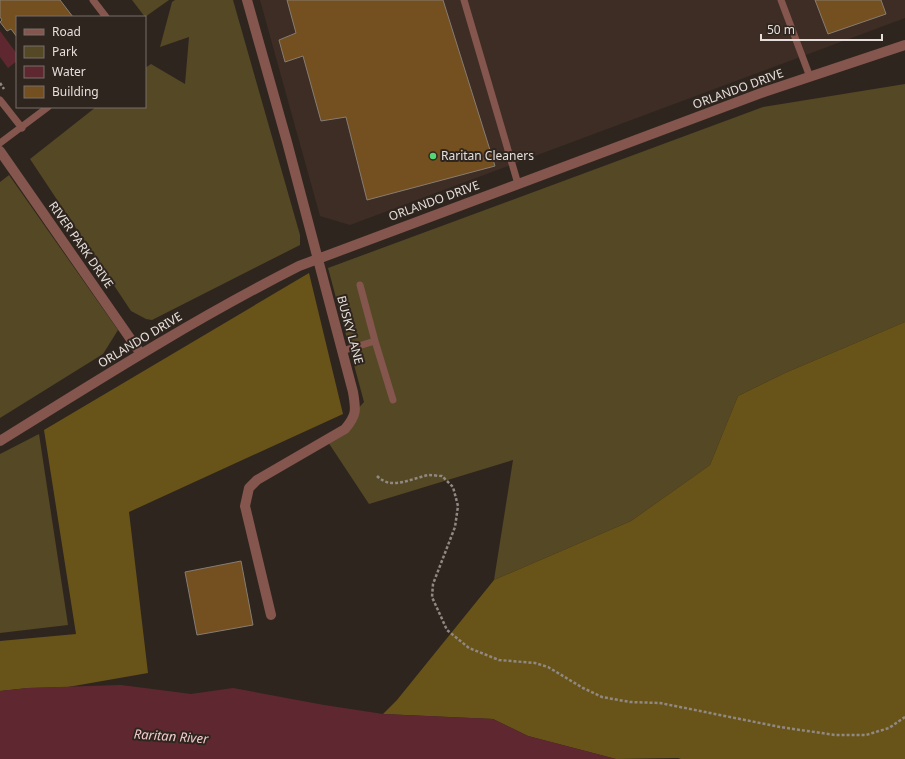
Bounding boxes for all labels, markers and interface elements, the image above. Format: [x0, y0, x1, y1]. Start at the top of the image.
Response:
legend [16, 16, 146, 108]
scale bar [761, 16, 882, 42]
text: 50 m [767, 21, 795, 38]
text: Road [52, 23, 81, 40]
text: Park [52, 43, 78, 60]
text: Water [52, 63, 86, 80]
street label: ORLANDO DRIVE [690, 64, 786, 113]
text: Building [52, 83, 99, 100]
place label: Raritan Cleaners [441, 147, 534, 164]
marker: Raritan Cleaners [428, 151, 438, 161]
street label: ORLANDO DRIVE [386, 176, 482, 225]
street label: RIVER PARK DRIVE [45, 198, 118, 292]
street label: BUSKY LANE [333, 294, 368, 366]
street label: ORLANDO DRIVE [95, 308, 185, 371]
water label: Raritan River [133, 724, 210, 748]

